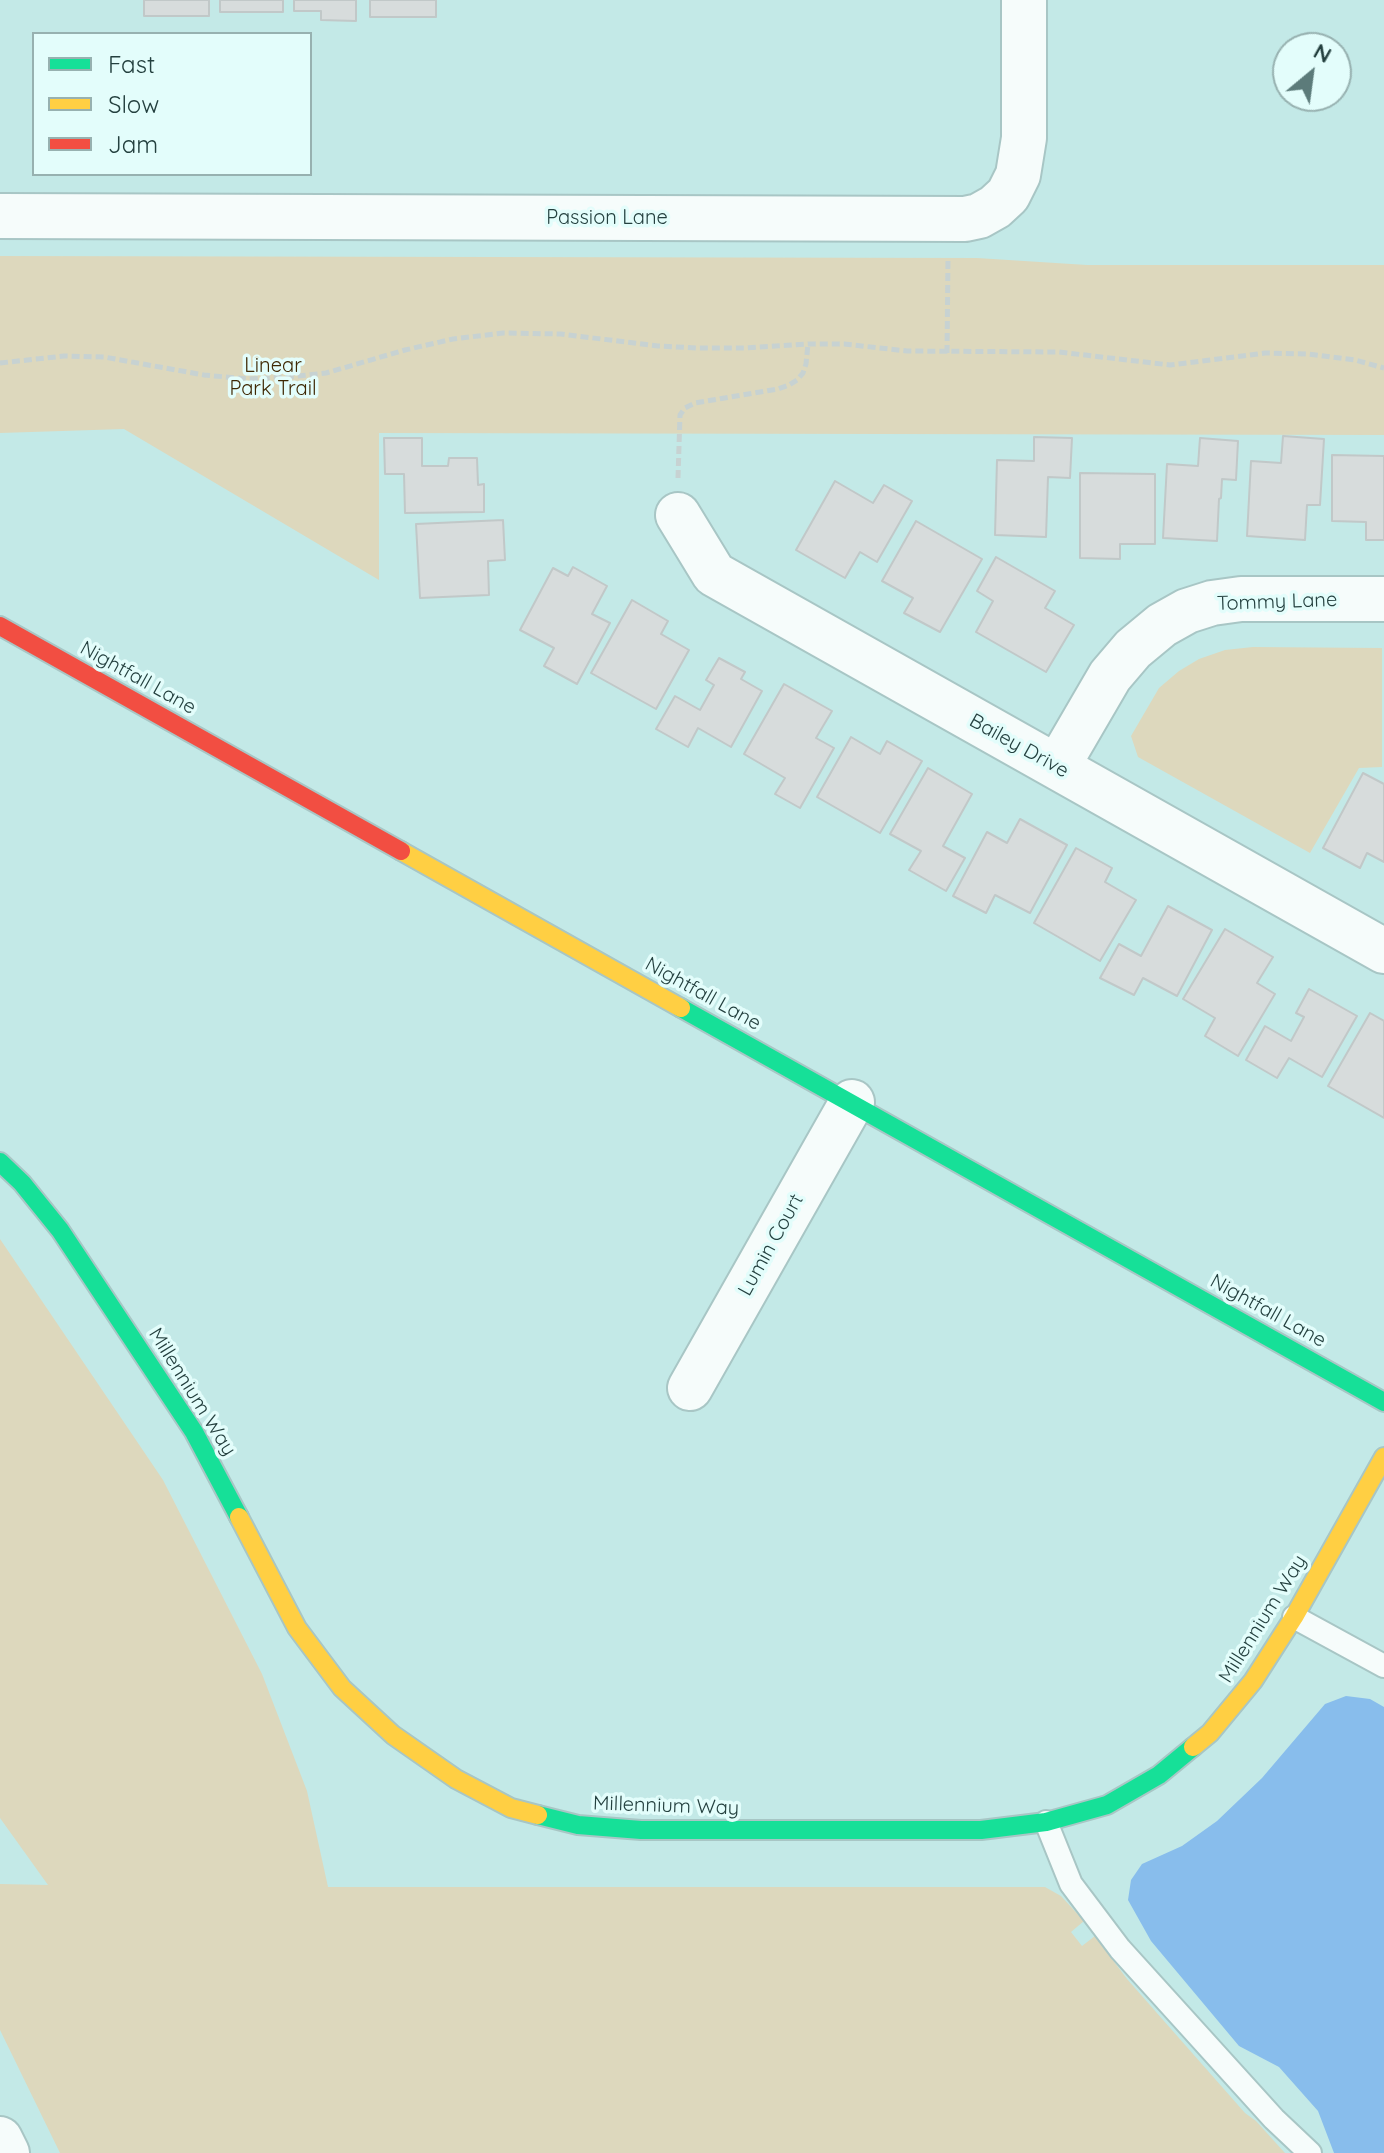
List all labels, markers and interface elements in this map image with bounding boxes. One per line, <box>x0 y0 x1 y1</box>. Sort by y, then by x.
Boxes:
legend <box>32 32 312 176</box>
north arrow <box>1272 32 1352 112</box>
text: N <box>1309 37 1337 69</box>
text: Fast <box>108 49 155 79</box>
text: Slow <box>108 89 159 119</box>
text: Jam <box>108 129 158 159</box>
street label: Passion Lane <box>546 206 668 230</box>
park label: Linear Park Trail <box>229 354 317 401</box>
street label: Tommy Lane <box>1216 588 1338 616</box>
street label: Nightfall Lane <box>76 636 200 720</box>
street label: Bailey Drive <box>965 709 1073 783</box>
street label: Nightfall Lane <box>641 952 765 1036</box>
street label: Lumin Court <box>733 1190 809 1300</box>
street label: Nightfall Lane <box>1206 1269 1330 1353</box>
street label: Millennium Way <box>143 1324 241 1460</box>
street label: Millennium Way <box>1214 1551 1312 1687</box>
street label: Millennium Way <box>593 1791 739 1821</box>

